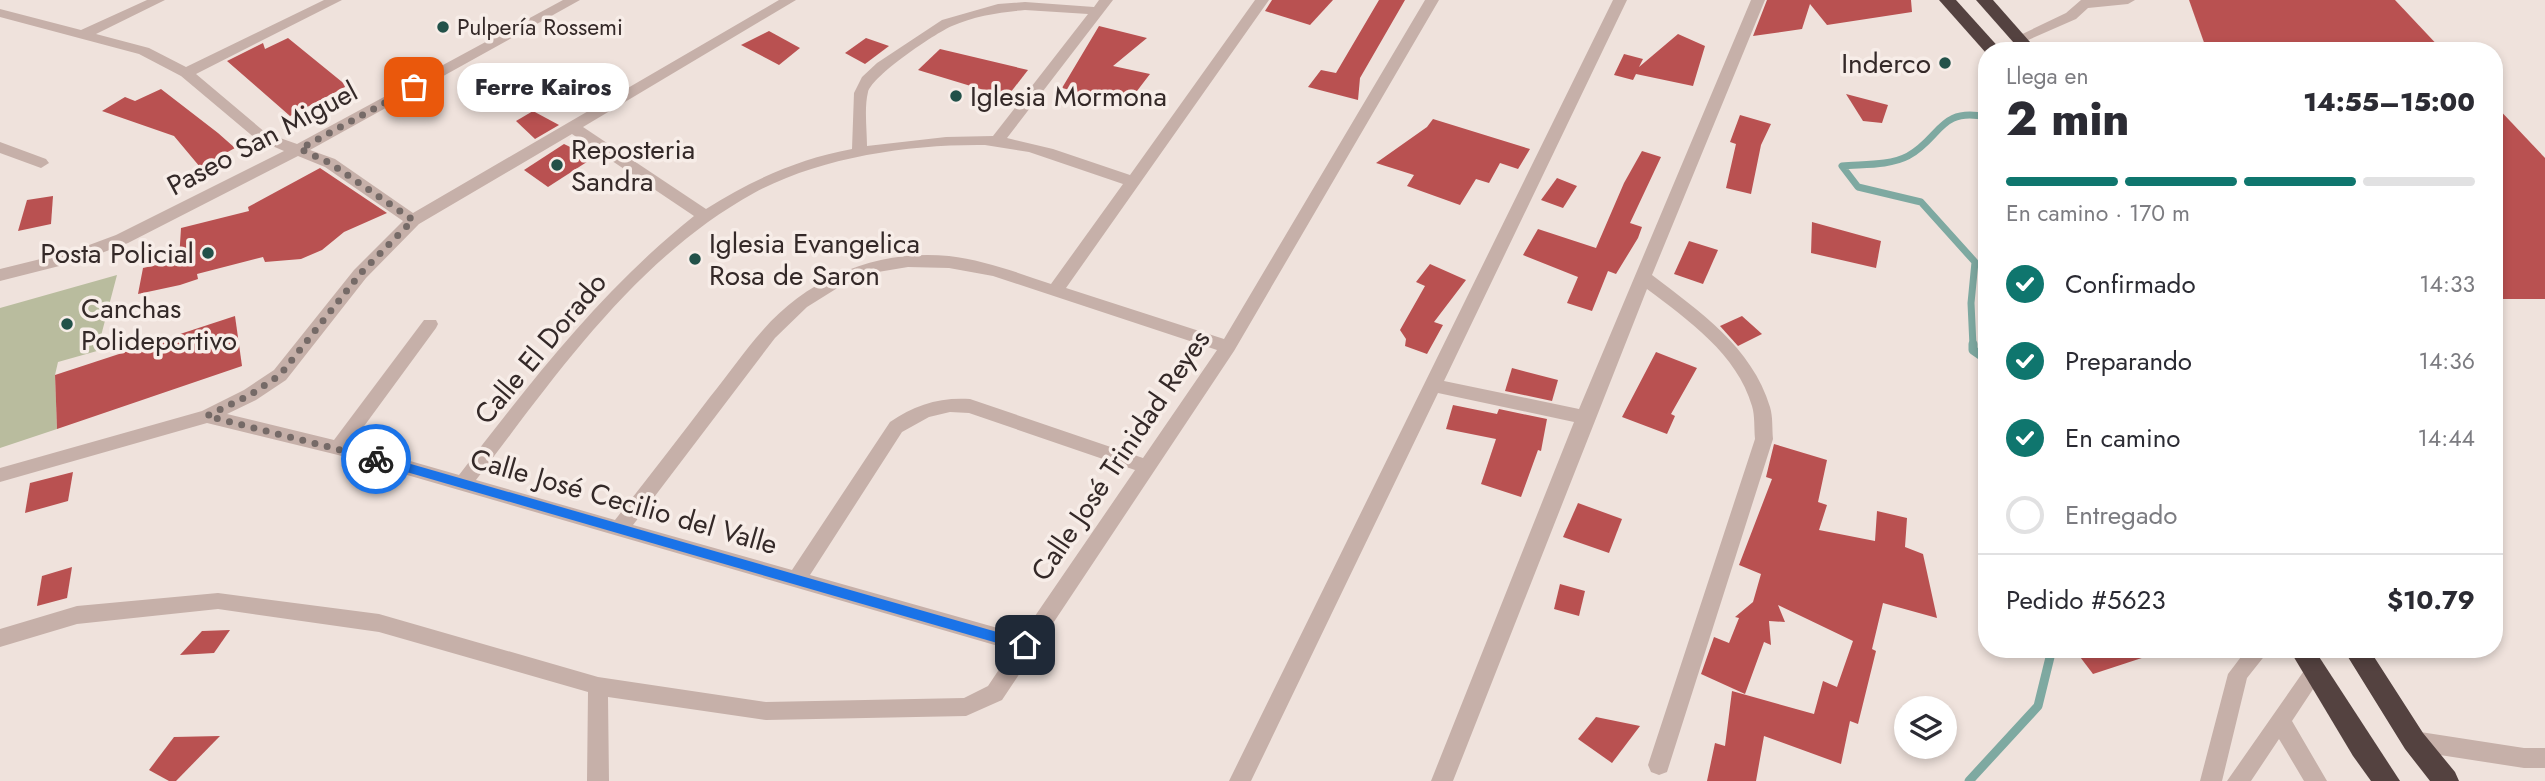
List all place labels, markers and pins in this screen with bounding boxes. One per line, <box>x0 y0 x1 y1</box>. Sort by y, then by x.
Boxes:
place label: Pulpería Rossemi <box>457 10 623 44</box>
marker: Pulpería Rossemi <box>435 19 451 35</box>
place label: Inderco <box>1841 43 1931 84</box>
marker: Inderco <box>1937 55 1953 71</box>
pin <box>384 57 444 117</box>
callout: Ferre Kairos <box>456 62 628 112</box>
place label: Iglesia Mormona <box>970 76 1167 117</box>
marker: Iglesia Mormona <box>948 88 964 104</box>
place label: Reposteria Sandra <box>571 129 695 202</box>
marker: Reposteria Sandra <box>549 157 565 173</box>
place label: Iglesia Evangelica Rosa de Saron <box>709 223 920 296</box>
place label: Posta Policial <box>40 233 194 274</box>
marker: Posta Policial <box>200 245 216 261</box>
marker: Iglesia Evangelica Rosa de Saron <box>687 251 703 267</box>
place label: Canchas Polideportivo <box>81 288 237 361</box>
marker: Canchas Polideportivo <box>59 316 75 332</box>
pin <box>995 615 1055 675</box>

